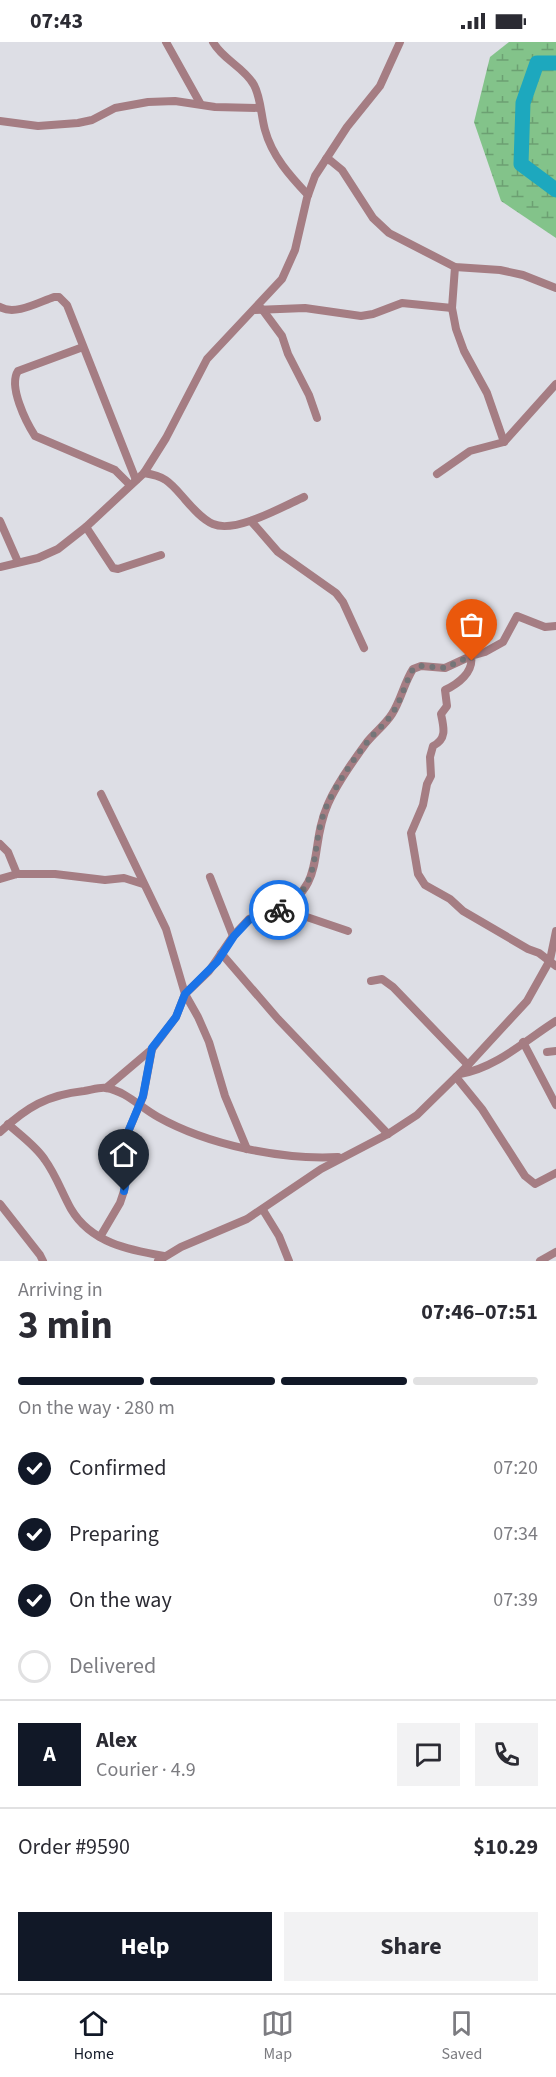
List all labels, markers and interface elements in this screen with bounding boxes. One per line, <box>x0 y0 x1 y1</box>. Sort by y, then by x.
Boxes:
text: 07:43 <box>30 5 83 37</box>
pin <box>446 599 497 661</box>
icon: bag <box>455 608 488 641</box>
courier <box>249 880 309 940</box>
icon: bike <box>263 894 296 927</box>
pin <box>98 1129 149 1191</box>
icon: home <box>107 1138 140 1171</box>
text: Arriving in <box>18 1276 103 1304</box>
text: 07:46–07:51 <box>421 1296 538 1328</box>
text: 3 min <box>18 1298 113 1354</box>
text: On the way · 280 m <box>18 1394 175 1422</box>
icon: check <box>18 1452 51 1485</box>
text: Confirmed <box>69 1452 166 1484</box>
text: 07:20 <box>493 1454 538 1482</box>
icon: check <box>18 1518 51 1551</box>
text: Preparing <box>69 1518 159 1550</box>
text: 07:34 <box>493 1520 538 1548</box>
icon: check <box>18 1584 51 1617</box>
text: On the way <box>69 1584 172 1616</box>
text: 07:39 <box>493 1586 538 1614</box>
text: Delivered <box>69 1650 156 1682</box>
button: chat <box>397 1723 460 1786</box>
button: phone <box>475 1723 538 1786</box>
text: Alex <box>96 1724 137 1756</box>
text: A <box>43 1738 56 1770</box>
text: Courier · 4.9 <box>96 1756 196 1784</box>
text: Order #9590 <box>18 1831 130 1863</box>
text: $10.29 <box>473 1831 538 1863</box>
button: Help <box>18 1912 272 1981</box>
button: Share <box>284 1912 538 1981</box>
tab: Home <box>74 2007 114 2065</box>
tab: Map <box>261 2007 294 2065</box>
tab: Saved <box>442 2007 482 2065</box>

